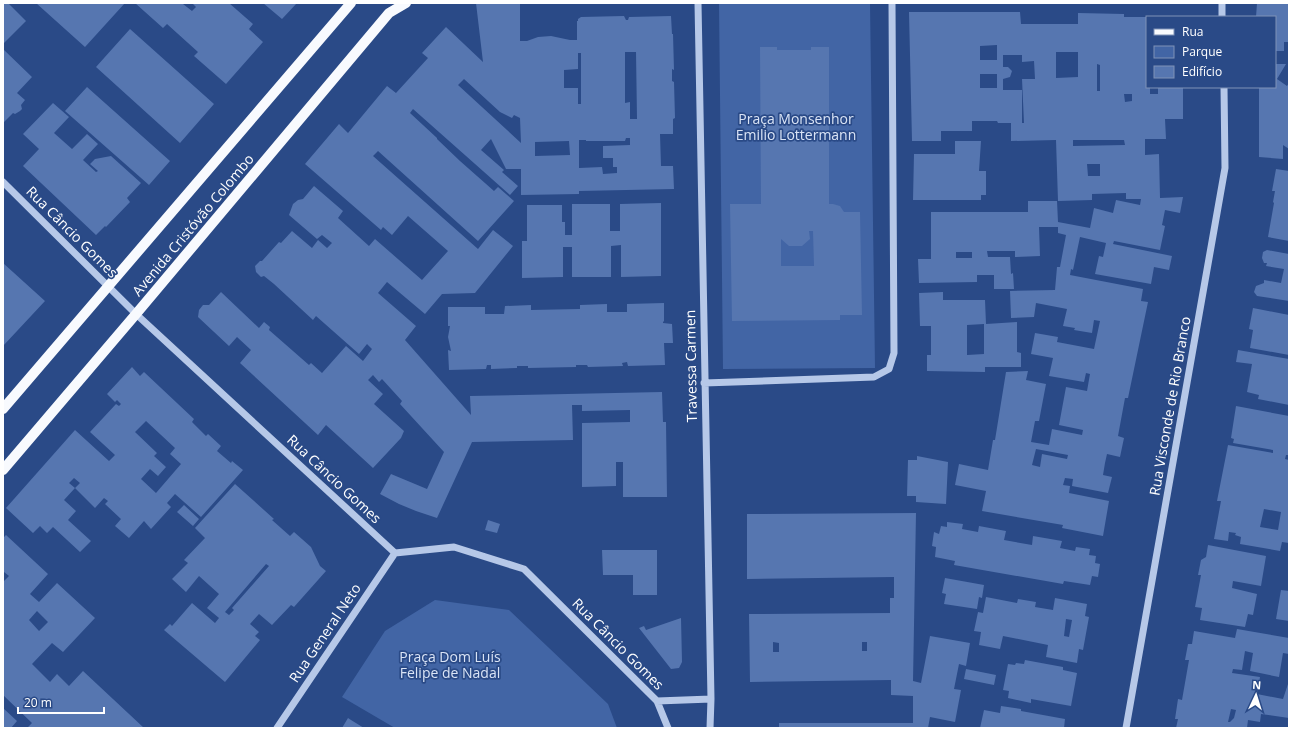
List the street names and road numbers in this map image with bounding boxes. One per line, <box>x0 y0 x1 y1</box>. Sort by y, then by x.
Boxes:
street label: Avenida Cristóvão Colombo <box>128 150 258 300</box>
street label: Rua Câncio Gomes <box>22 182 123 282</box>
street label: Travessa Carmen <box>680 310 701 422</box>
street label: Rua Visconde de Rio Branco <box>1144 315 1195 497</box>
street label: Rua Câncio Gomes <box>283 430 386 527</box>
street label: Rua General Neto <box>284 579 365 686</box>
street label: Rua Câncio Gomes <box>568 594 669 694</box>

